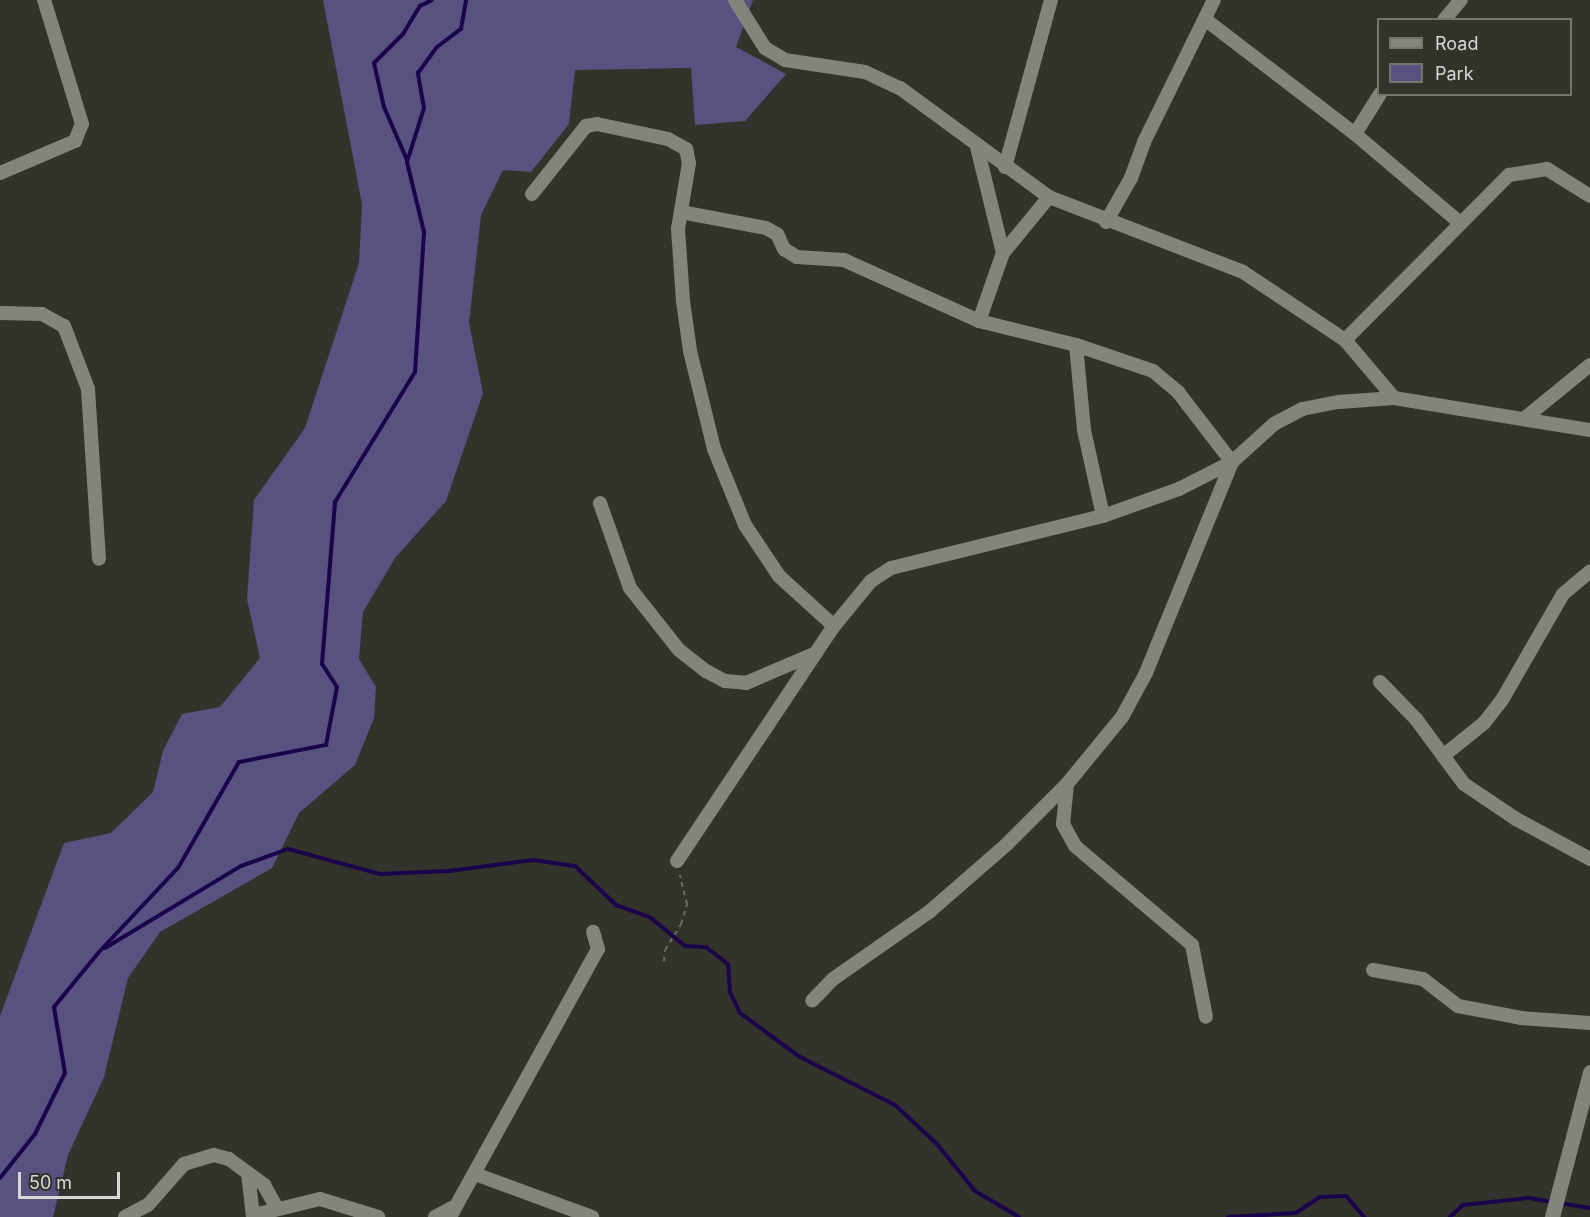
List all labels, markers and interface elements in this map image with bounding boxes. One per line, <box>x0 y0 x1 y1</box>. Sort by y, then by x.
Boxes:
legend <box>1377 18 1572 96</box>
text: Road <box>1435 33 1478 54</box>
text: Park <box>1435 63 1474 84</box>
scale bar <box>21 1160 123 1198</box>
text: 50 m <box>29 1172 72 1193</box>

